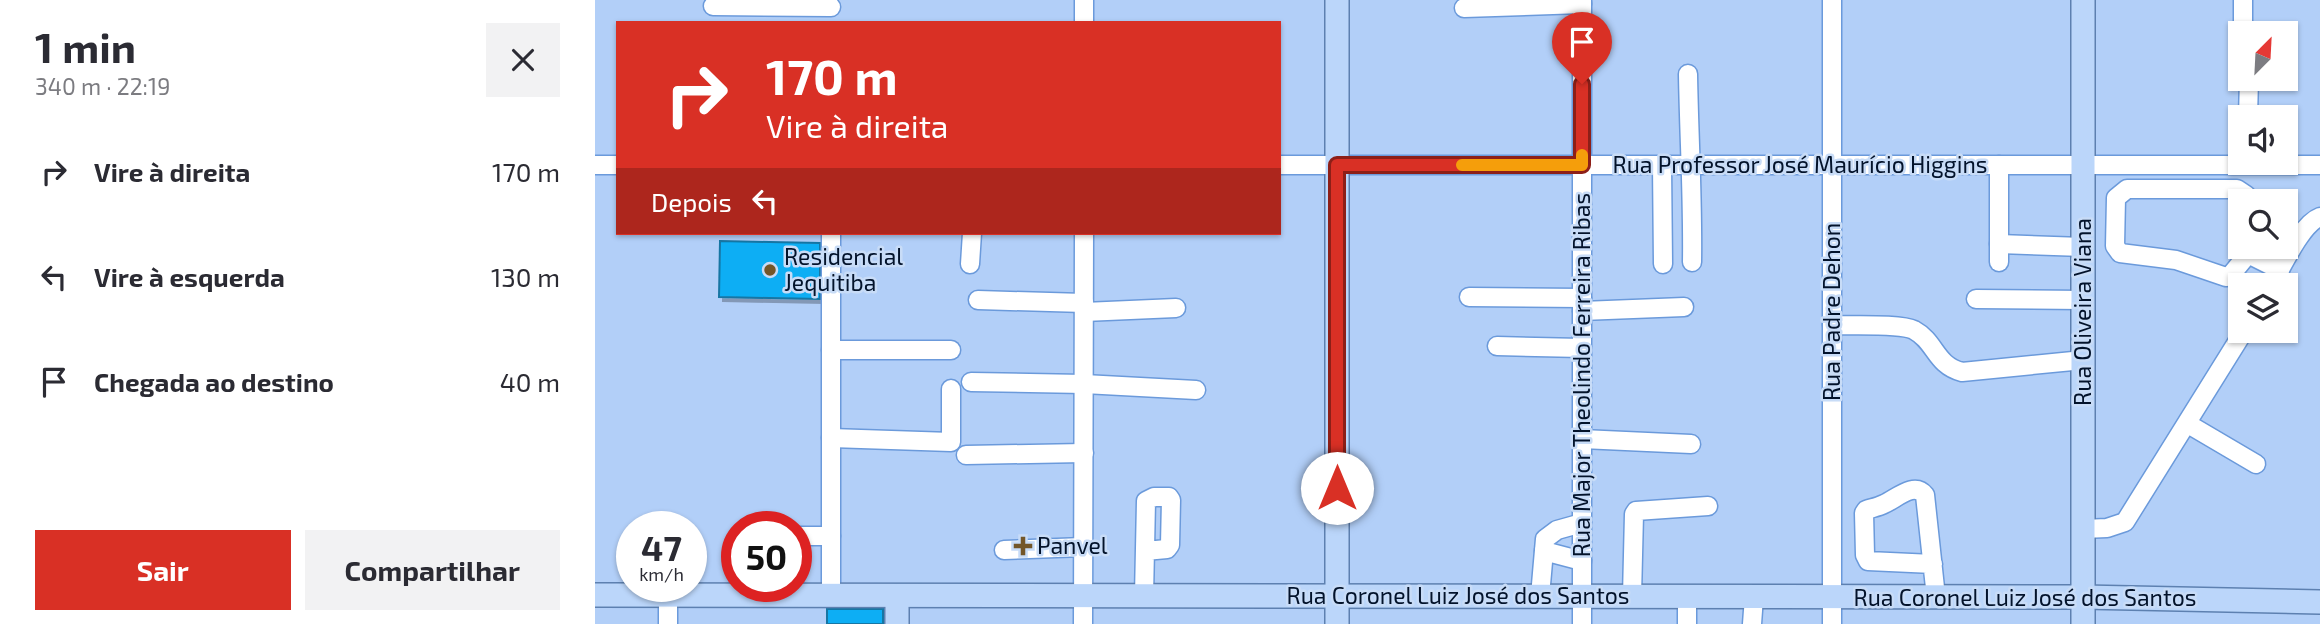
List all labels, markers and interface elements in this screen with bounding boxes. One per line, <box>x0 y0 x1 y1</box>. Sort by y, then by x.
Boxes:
pin <box>1552 12.0 1612 84</box>
text: 1 min <box>35 21 136 71</box>
north arrow <box>2228 21 2298 91</box>
map controls <box>2228 21 2298 343</box>
button: close <box>486 23 560 97</box>
icon: arrive <box>1563 23 1601 61</box>
text: 170 m <box>766 46 898 105</box>
icon: right <box>651 49 742 140</box>
text: 340 m · 22:19 <box>35 72 170 100</box>
button: sound <box>2228 105 2298 175</box>
text: Vire à direita <box>766 106 948 144</box>
street label: Rua Professor José Maurício Higgins <box>1613 150 1987 178</box>
icon: right <box>35 153 73 191</box>
text: Vire à direita <box>94 156 250 187</box>
text: 170 m <box>492 156 560 187</box>
icon: left <box>746 182 784 220</box>
text: Depois <box>651 186 732 217</box>
button: search <box>2228 189 2298 259</box>
street label: Rua Major Theolindo Ferreira Ribas <box>1567 193 1595 557</box>
street label: Rua Oliveira Viana <box>2068 218 2096 406</box>
street label: Rua Padre Dehon <box>1817 223 1845 401</box>
place label: Residencial Jequitiba <box>784 242 903 296</box>
icon: left <box>35 258 73 296</box>
text: Vire à esquerda <box>94 261 285 292</box>
text: 130 m <box>491 261 560 292</box>
marker: Residencial Jequitiba <box>762 262 778 278</box>
button: layers <box>2228 273 2298 343</box>
icon: arrive <box>35 363 73 401</box>
text: Chegada ao destino <box>94 366 334 397</box>
text: 40 m <box>500 366 560 397</box>
position arrow <box>1300 451 1374 525</box>
speed limit sign: 50 <box>721 511 812 602</box>
text: 47 <box>641 526 682 568</box>
button: Sair <box>35 530 291 610</box>
button: Compartilhar <box>305 530 560 610</box>
place label: Panvel <box>1037 531 1108 559</box>
marker: Panvel <box>1015 538 1031 554</box>
text: km/h <box>639 563 684 585</box>
street label: Rua Coronel Luiz José dos Santos <box>1287 581 1629 609</box>
street label: Rua Coronel Luiz José dos Santos <box>1854 583 2196 611</box>

